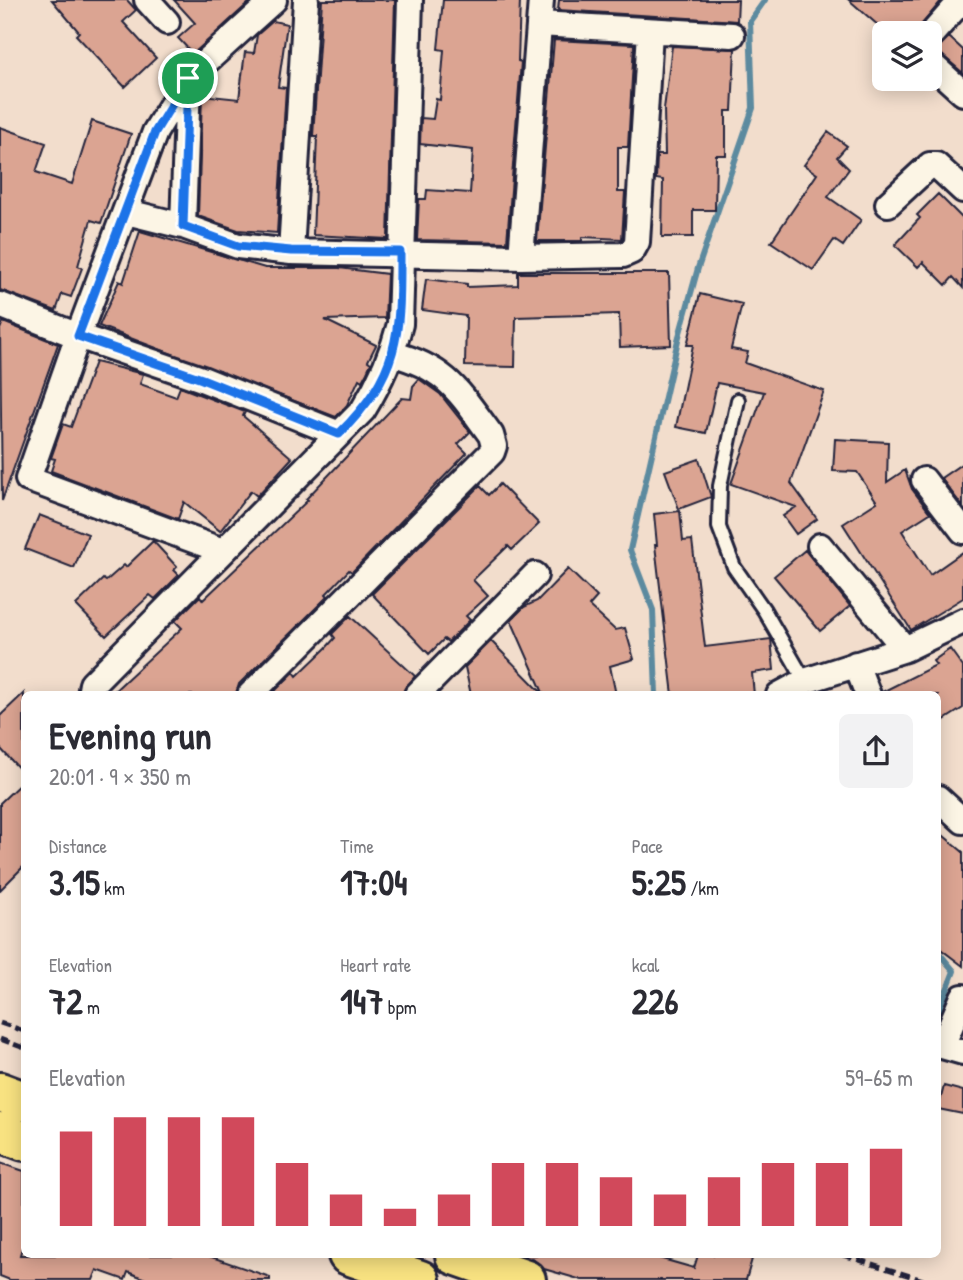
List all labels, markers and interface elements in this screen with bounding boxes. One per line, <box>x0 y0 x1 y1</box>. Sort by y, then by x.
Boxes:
map controls <box>872 21 942 91</box>
button: layers <box>872 21 942 91</box>
pin <box>158 48 218 108</box>
icon: arrive <box>169 59 207 97</box>
text: Evening run <box>49 709 212 761</box>
button: share <box>839 714 913 788</box>
text: 20:01 · 9 × 350 m <box>49 761 191 792</box>
text: Distance <box>49 833 107 859</box>
text: Time <box>340 833 374 859</box>
text: Pace <box>632 833 663 859</box>
text: 3.15 <box>49 859 100 906</box>
text: 17:04 <box>340 859 407 906</box>
text: 5:25 <box>632 859 686 906</box>
text: km <box>100 875 125 901</box>
text: /km <box>686 875 719 901</box>
text: Elevation <box>49 952 112 978</box>
text: Heart rate <box>340 952 411 978</box>
text: kcal <box>632 952 659 978</box>
text: 72 <box>49 978 83 1025</box>
text: 147 <box>340 978 383 1025</box>
text: 226 <box>632 978 678 1025</box>
text: m <box>83 994 100 1020</box>
text: bpm <box>383 994 417 1020</box>
text: Elevation <box>49 1062 125 1093</box>
text: 59–65 m <box>845 1062 913 1093</box>

